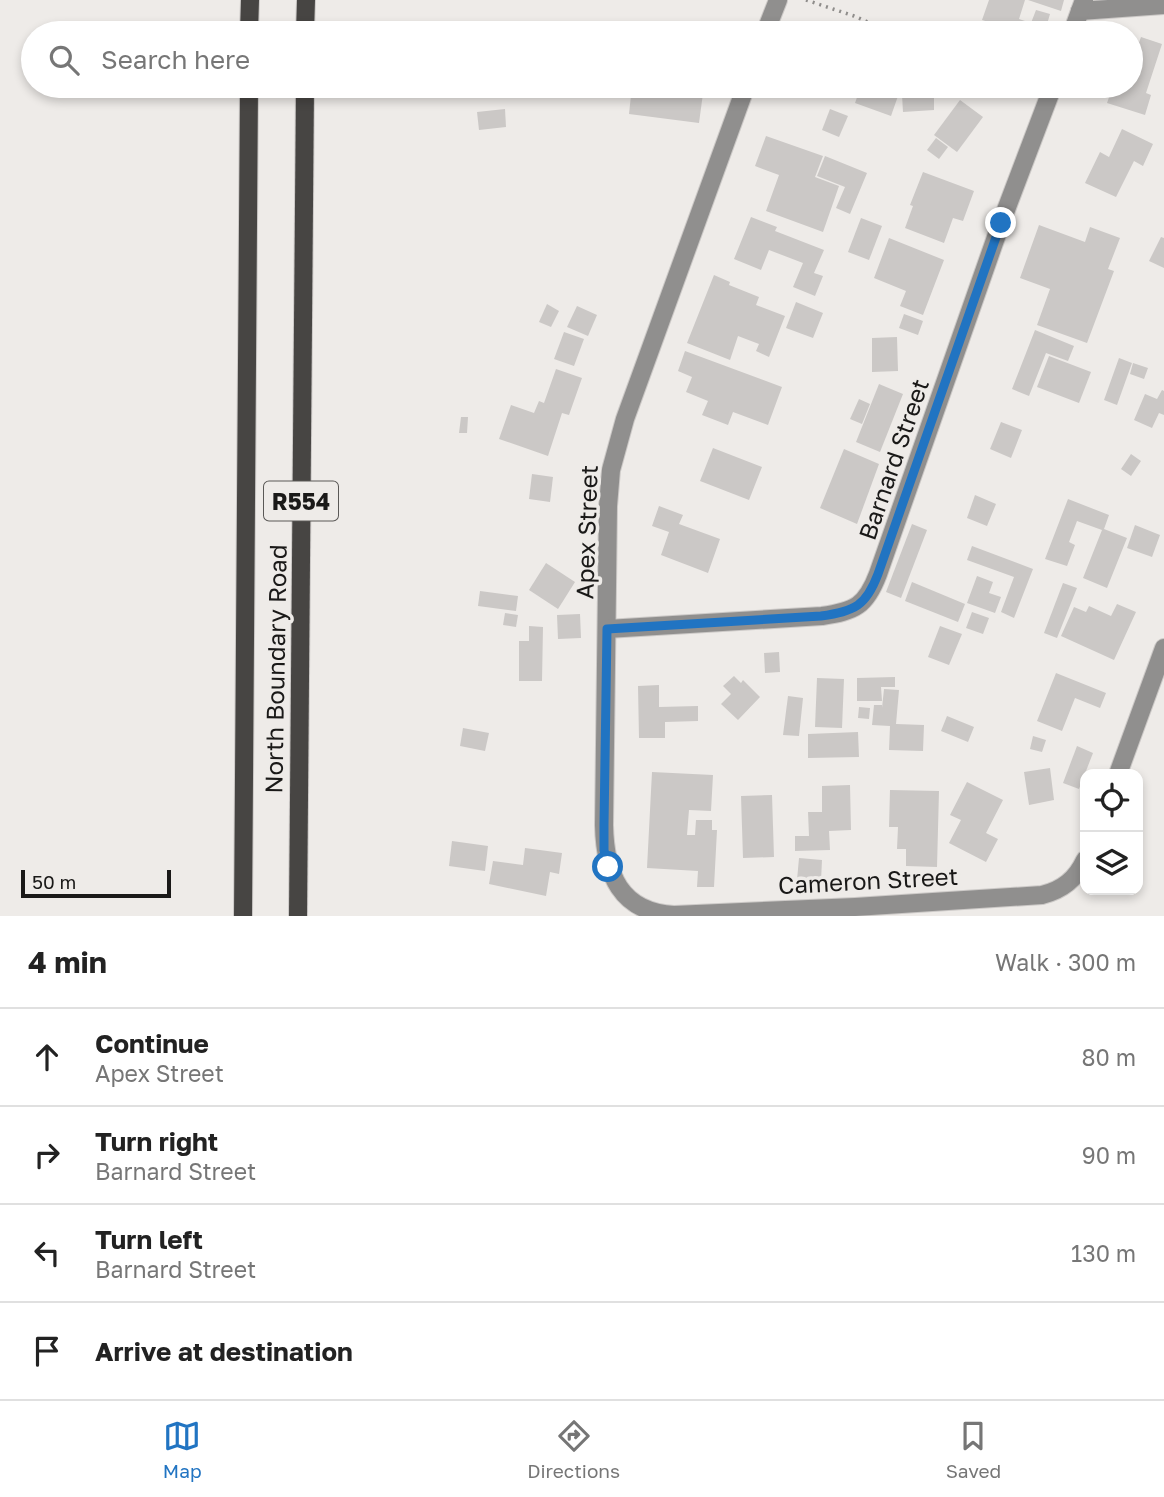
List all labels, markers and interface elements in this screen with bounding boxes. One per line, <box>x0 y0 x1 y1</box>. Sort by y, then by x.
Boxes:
search box <box>21 21 1143 98</box>
icon: search <box>45 41 83 79</box>
text: Search here <box>101 44 250 75</box>
route end <box>985 207 1016 238</box>
street label: Barnard Street <box>852 375 934 543</box>
street label: Apex Street <box>569 464 603 600</box>
road number: R554 <box>264 481 338 520</box>
street label: North Boundary Road <box>258 544 292 794</box>
map controls <box>1080 769 1143 895</box>
button: locate <box>1080 769 1143 832</box>
button: layers <box>1080 832 1143 895</box>
route start <box>592 851 623 882</box>
street label: Cameron Street <box>777 861 959 899</box>
scale bar <box>21 867 172 899</box>
text: 50 m <box>32 870 76 893</box>
text: 4 min <box>28 944 107 980</box>
text: Walk · 300 m <box>995 948 1136 976</box>
text: Continue <box>95 1028 209 1059</box>
icon: ahead <box>28 1038 66 1076</box>
text: 80 m <box>1082 1043 1136 1071</box>
text: Apex Street <box>95 1059 224 1087</box>
text: Turn right <box>95 1126 218 1157</box>
icon: right <box>28 1136 66 1174</box>
text: 90 m <box>1082 1141 1136 1169</box>
text: Barnard Street <box>95 1157 256 1185</box>
text: Turn left <box>95 1224 203 1255</box>
icon: left <box>28 1234 66 1272</box>
text: 130 m <box>1071 1239 1136 1267</box>
text: Barnard Street <box>95 1255 256 1283</box>
icon: arrive <box>28 1332 66 1370</box>
text: Arrive at destination <box>95 1336 353 1367</box>
tab: Map <box>163 1417 202 1482</box>
tab: Directions <box>527 1417 620 1482</box>
tab: Saved <box>946 1417 1001 1482</box>

